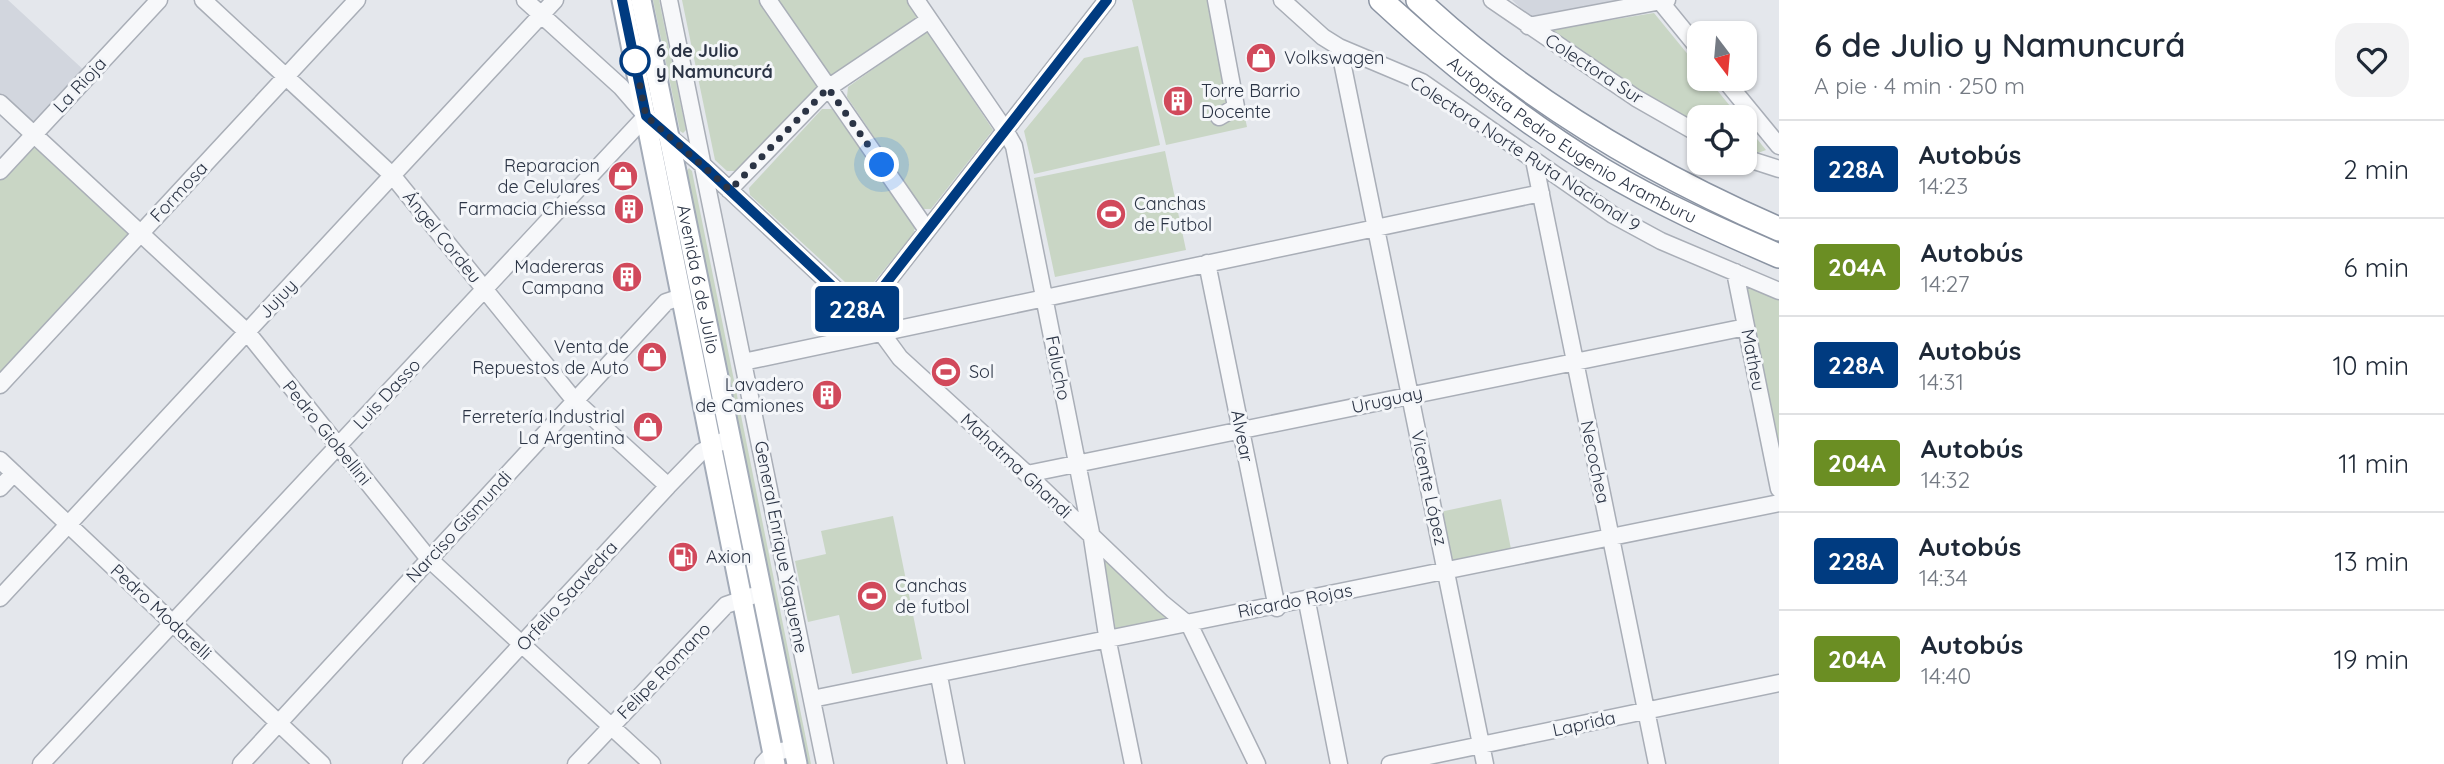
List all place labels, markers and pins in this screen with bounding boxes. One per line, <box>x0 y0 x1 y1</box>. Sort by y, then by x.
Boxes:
place label: 6 de Julio y Namuncurá <box>656 39 773 83</box>
shop icon: Volkswagen <box>1244 41 1278 75</box>
marker: 6 de Julio y Namuncurá <box>620 46 650 76</box>
place label: Volkswagen <box>1284 46 1385 69</box>
place label: Torre Barrio Docente <box>1201 79 1300 123</box>
building icon: Torre Barrio Docente <box>1161 84 1195 118</box>
place label: Reparacion de Celulares <box>498 154 600 198</box>
shop icon: Reparacion de Celulares <box>606 159 640 193</box>
building icon: Farmacia Chiessa <box>612 192 646 226</box>
place label: Canchas de Futbol <box>1134 192 1212 236</box>
place label: Farmacia Chiessa <box>458 197 606 220</box>
sports icon: Canchas de Futbol <box>1094 197 1128 231</box>
place label: Madereras Campana <box>514 255 604 299</box>
building icon: Madereras Campana <box>610 260 644 294</box>
place label: Venta de Repuestos de Auto <box>472 335 629 379</box>
shop icon: Venta de Repuestos de Auto <box>635 340 669 374</box>
sports icon: Sol <box>929 355 963 389</box>
place label: Sol <box>969 360 994 383</box>
place label: Lavadero de Camiones <box>695 373 804 417</box>
building icon: Lavadero de Camiones <box>810 378 844 412</box>
place label: Ferretería Industrial La Argentina <box>462 405 625 449</box>
shop icon: Ferretería Industrial La Argentina <box>631 410 665 444</box>
fuel station icon: Axion <box>666 540 700 574</box>
place label: Axion <box>706 545 752 568</box>
place label: Canchas de futbol <box>895 574 970 618</box>
sports icon: Canchas de futbol <box>855 579 889 613</box>

